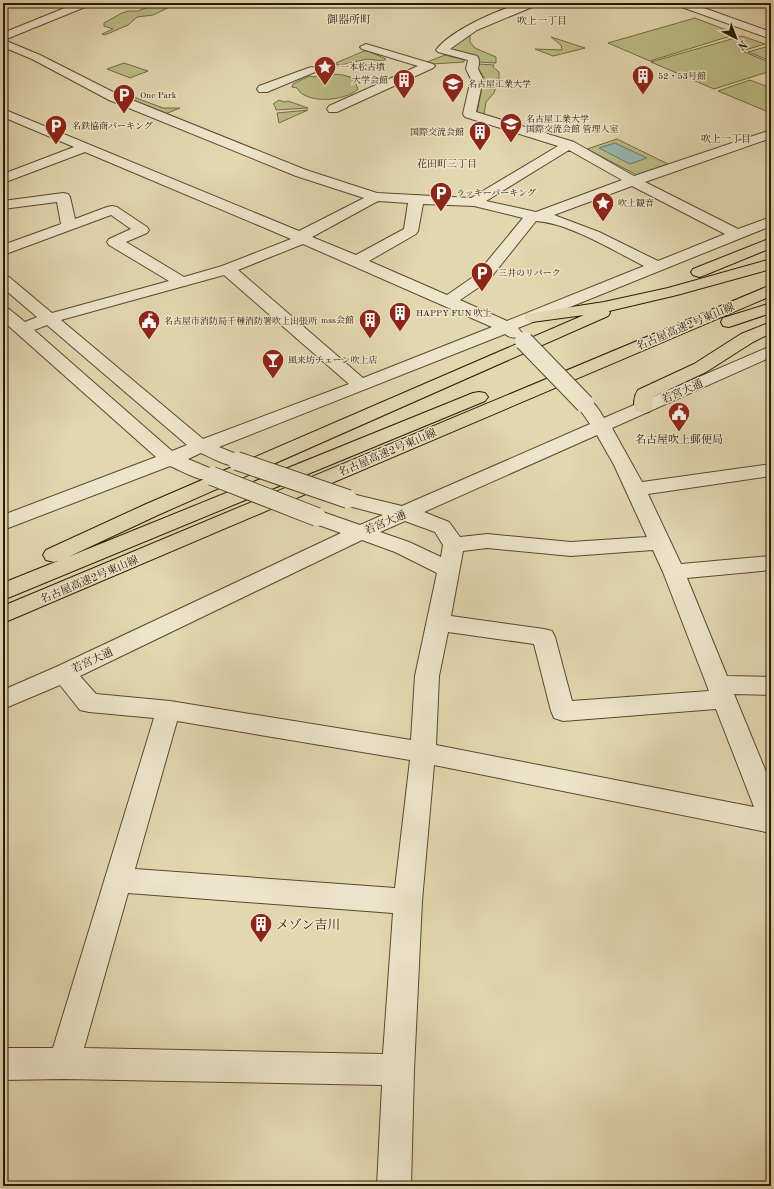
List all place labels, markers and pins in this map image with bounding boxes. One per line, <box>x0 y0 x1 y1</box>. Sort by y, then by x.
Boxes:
place icon: 一本松古墳 <box>312 54 338 87</box>
place label: 一本松古墳 <box>340 62 385 72</box>
building icon: 52・53号館 <box>630 63 656 96</box>
building icon: 大学会館 <box>391 67 417 100</box>
school or university icon: 名古屋工業大学 <box>440 71 466 104</box>
place label: 52・53号館 <box>658 71 706 81</box>
place label: 大学会館 <box>352 75 388 85</box>
place label: 名古屋工業大学 <box>468 79 531 89</box>
parking icon: One Park <box>111 82 137 115</box>
place label: One Park <box>140 91 177 100</box>
school or university icon: 名古屋工業大学 国際交流会館 管理人室 <box>498 111 524 144</box>
parking icon: 名鉄協商パーキング <box>43 113 69 146</box>
place label: 名古屋工業大学 国際交流会館 管理人室 <box>526 114 619 134</box>
building icon: 国際交流会館 <box>467 119 493 152</box>
place label: 名鉄協商パーキング <box>72 121 153 131</box>
place label: 国際交流会館 <box>410 127 464 137</box>
parking icon: ラッキーパーキング <box>428 180 454 213</box>
place label: ラッキーパーキング <box>456 188 536 198</box>
place icon: 吹上観音 <box>590 190 616 223</box>
place label: 吹上観音 <box>618 198 654 208</box>
parking icon: 三井のリパーク <box>469 260 495 293</box>
place label: 三井のリパーク <box>498 268 561 278</box>
building icon: HAPPY FUN 吹上 <box>387 300 413 333</box>
building icon: mss会館 <box>357 307 383 340</box>
public building icon: 名古屋市消防局千種消防署吹上出張所 <box>136 308 162 341</box>
place label: HAPPY FUN 吹上 <box>416 308 492 318</box>
place label: mss会館 <box>321 315 354 325</box>
place label: 名古屋市消防局千種消防署吹上出張所 <box>164 316 317 326</box>
bar icon: 風来坊チェーン吹上店 <box>260 347 286 380</box>
place label: 風来坊チェーン吹上店 <box>288 355 378 365</box>
public building icon: 名古屋吹上郵便局 <box>666 400 692 433</box>
place label: 名古屋吹上郵便局 <box>635 433 723 446</box>
building icon: メゾン吉川 <box>248 911 274 944</box>
place label: メゾン吉川 <box>276 918 341 932</box>

